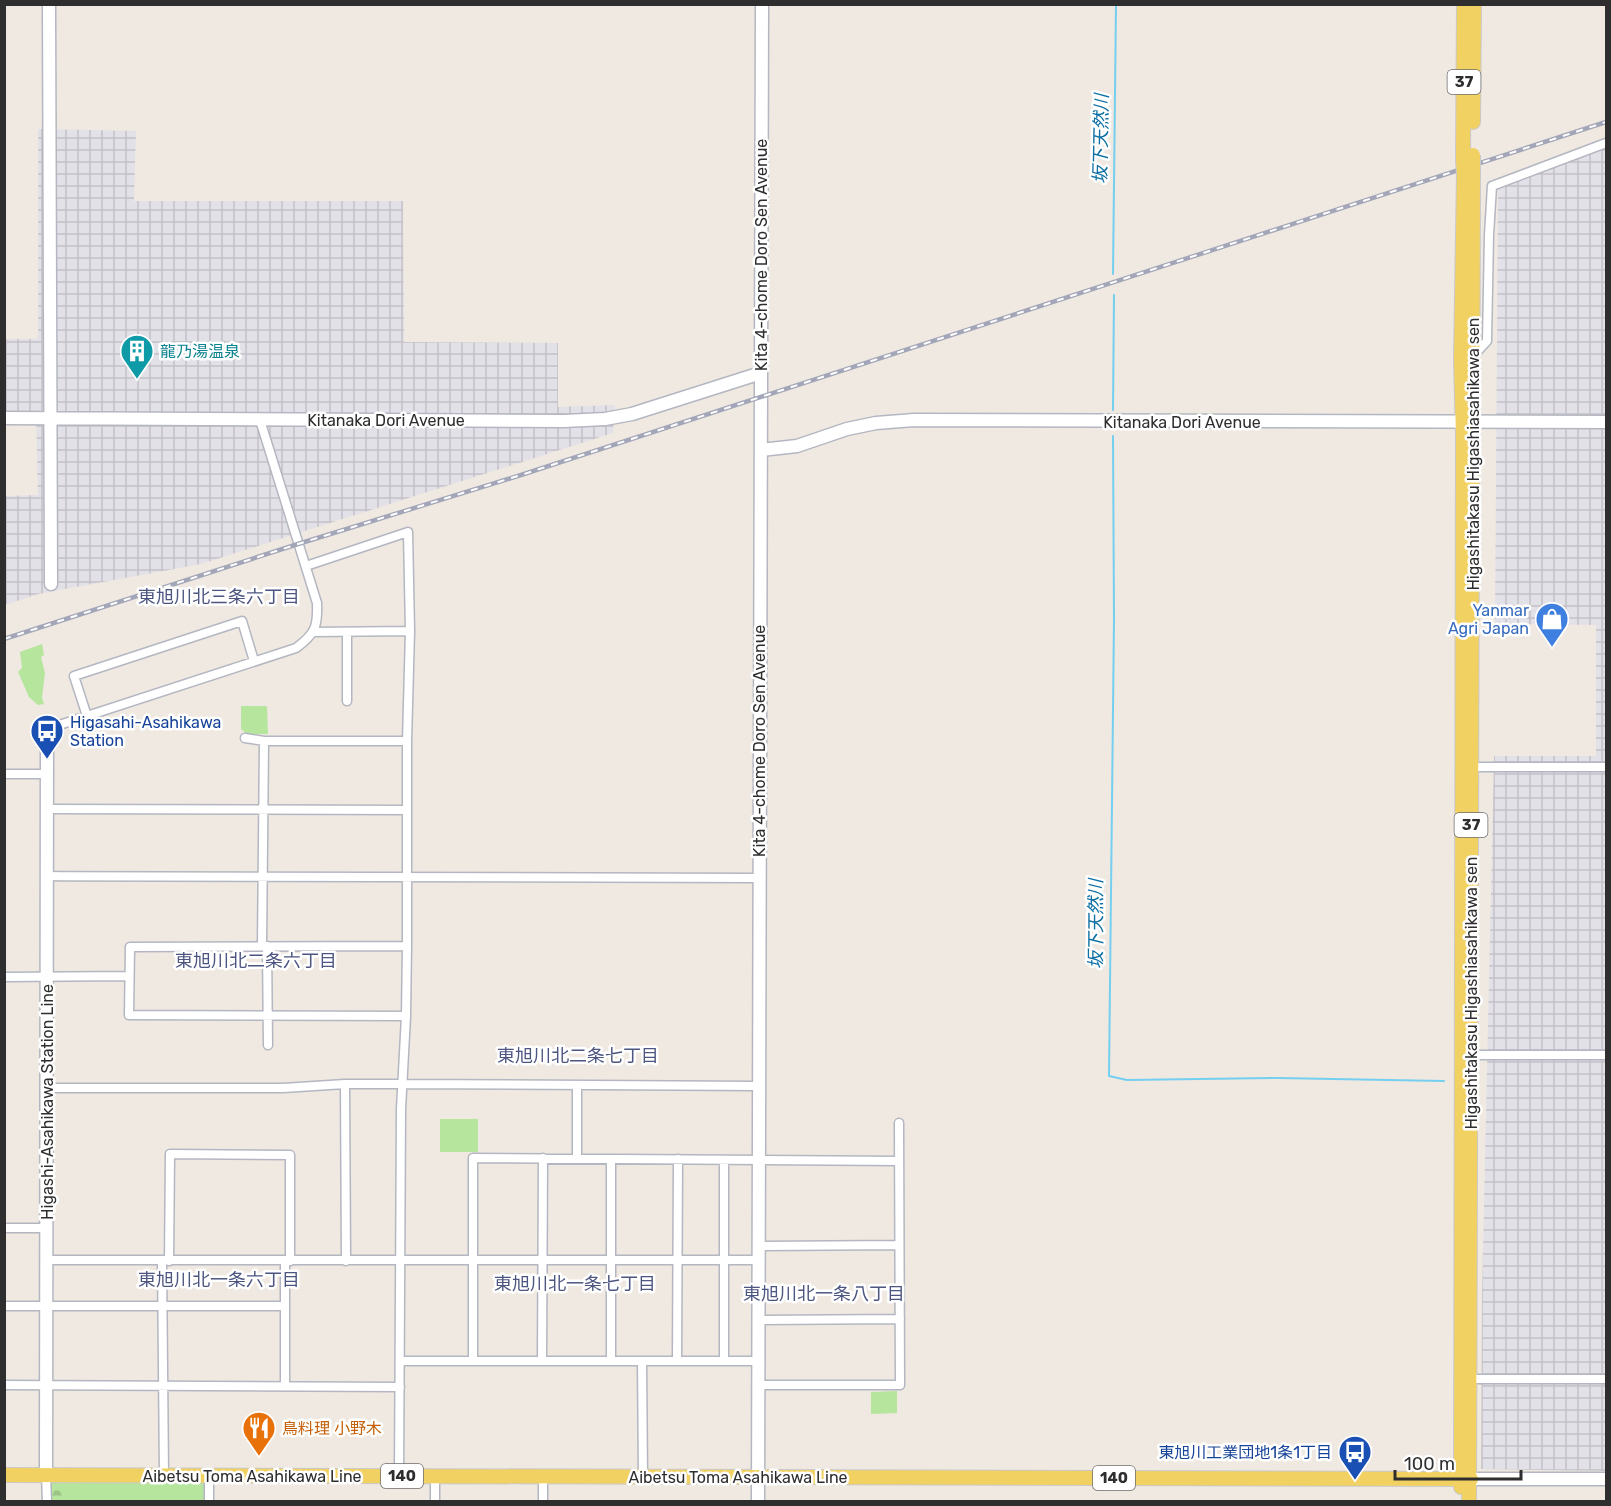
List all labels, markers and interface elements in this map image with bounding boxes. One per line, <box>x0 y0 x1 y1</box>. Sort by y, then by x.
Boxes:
road number: 37 <box>1448 70 1480 94</box>
water label: 坂下天然川 <box>1089 92 1113 184</box>
street label: Kita 4-chome Doro Sen Avenue <box>752 139 771 371</box>
street label: Higashitakasu Higashiasahikawa sen <box>1464 317 1483 591</box>
building icon: 龍乃湯温泉 <box>119 333 155 380</box>
place label: 龍乃湯温泉 <box>160 342 240 361</box>
street label: Kitanaka Dori Avenue <box>307 411 465 430</box>
street label: Kitanaka Dori Avenue <box>1103 413 1261 432</box>
district label: 東旭川北三条六丁目 <box>138 586 300 608</box>
place label: Yanmar Agri Japan <box>1448 601 1529 638</box>
shop icon: Yanmar Agri Japan <box>1534 601 1570 648</box>
street label: Kita 4-chome Doro Sen Avenue <box>750 625 769 857</box>
bus stop icon: Higasahi-Asahikawa Station <box>29 713 65 760</box>
place label: Higasahi-Asahikawa Station <box>70 713 221 750</box>
road number: 37 <box>1454 813 1488 837</box>
street label: Higashitakasu Higashiasahikawa sen <box>1462 856 1481 1130</box>
water label: 坂下天然川 <box>1085 877 1107 969</box>
district label: 東旭川北二条六丁目 <box>175 950 337 972</box>
street label: Higashi-Asahikawa Station Line <box>38 984 57 1220</box>
district label: 東旭川北二条七丁目 <box>497 1045 659 1067</box>
district label: 東旭川北一条六丁目 <box>138 1269 300 1291</box>
district label: 東旭川北一条七丁目 <box>494 1273 656 1295</box>
district label: 東旭川北一条八丁目 <box>743 1283 905 1305</box>
restaurant icon: 鳥料理 小野木 <box>241 1410 277 1457</box>
place label: 鳥料理 小野木 <box>282 1419 382 1438</box>
bus stop icon: 東旭川工業団地1条1丁目 <box>1337 1434 1373 1481</box>
place label: 東旭川工業団地1条1丁目 <box>1158 1443 1332 1462</box>
scale bar <box>1395 1443 1521 1481</box>
text: 100 m <box>1404 1453 1455 1475</box>
road number: 140 <box>381 1464 423 1488</box>
road number: 140 <box>1093 1466 1135 1490</box>
street label: Aibetsu Toma Asahikawa Line <box>142 1467 362 1486</box>
street label: Aibetsu Toma Asahikawa Line <box>628 1468 848 1487</box>

